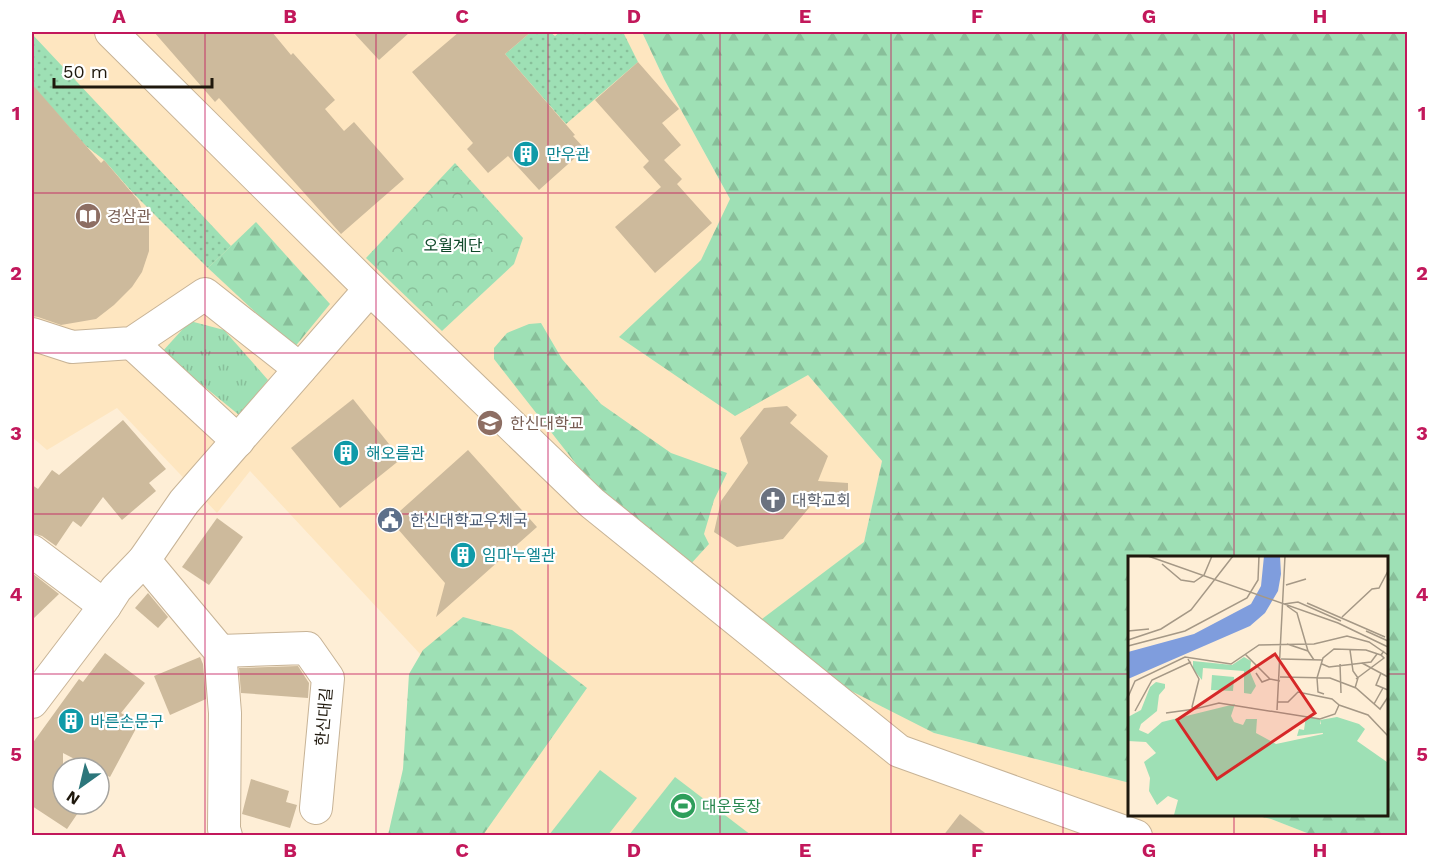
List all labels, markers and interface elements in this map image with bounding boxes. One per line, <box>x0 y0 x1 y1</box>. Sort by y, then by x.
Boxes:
text: A <box>112 4 126 28</box>
text: B <box>283 4 297 28</box>
text: C <box>455 4 469 28</box>
text: D <box>627 4 641 28</box>
text: E <box>799 4 811 28</box>
text: F <box>971 4 983 28</box>
text: G <box>1142 4 1156 28</box>
text: H <box>1313 4 1327 28</box>
scale bar <box>54 51 212 89</box>
text: 50 m <box>63 61 108 82</box>
text: 1 <box>12 101 20 125</box>
text: 1 <box>1418 101 1426 125</box>
building icon: 만우관 <box>511 139 541 169</box>
place label: 만우관 <box>546 145 590 164</box>
library icon: 경삼관 <box>73 201 103 231</box>
place label: 경삼관 <box>107 207 151 226</box>
park label: 오월계단 <box>424 236 483 255</box>
text: 2 <box>10 261 22 285</box>
text: 2 <box>1416 261 1428 285</box>
school or university icon: 한신대학교 <box>475 408 505 438</box>
place label: 한신대학교 <box>510 414 584 433</box>
text: 3 <box>10 421 22 445</box>
text: 3 <box>1416 421 1428 445</box>
building icon: 해오름관 <box>331 438 361 468</box>
place label: 해오름관 <box>366 444 425 463</box>
church icon: 대학교회 <box>758 485 788 515</box>
place label: 대학교회 <box>792 491 851 510</box>
public building icon: 한신대학교우체국 <box>375 505 405 535</box>
place label: 한신대학교우체국 <box>410 511 528 530</box>
building icon: 임마누엘관 <box>448 540 478 570</box>
place label: 임마누엘관 <box>482 546 556 565</box>
inset map <box>1128 556 1388 816</box>
text: 4 <box>10 582 23 606</box>
text: 4 <box>1416 582 1429 606</box>
street label: 한신대길 <box>312 687 336 747</box>
building icon: 바른손문구 <box>56 706 86 736</box>
place label: 바른손문구 <box>90 712 164 731</box>
text: 5 <box>10 742 22 766</box>
text: 5 <box>1416 742 1428 766</box>
north arrow <box>51 756 111 816</box>
text: N <box>63 787 83 809</box>
sports icon: 대운동장 <box>668 791 698 821</box>
place label: 대운동장 <box>702 797 761 816</box>
text: A <box>112 838 126 862</box>
text: B <box>283 838 297 862</box>
text: C <box>455 838 469 862</box>
text: D <box>627 838 641 862</box>
text: E <box>799 838 811 862</box>
text: F <box>971 838 983 862</box>
text: G <box>1142 838 1156 862</box>
text: H <box>1313 838 1327 862</box>

